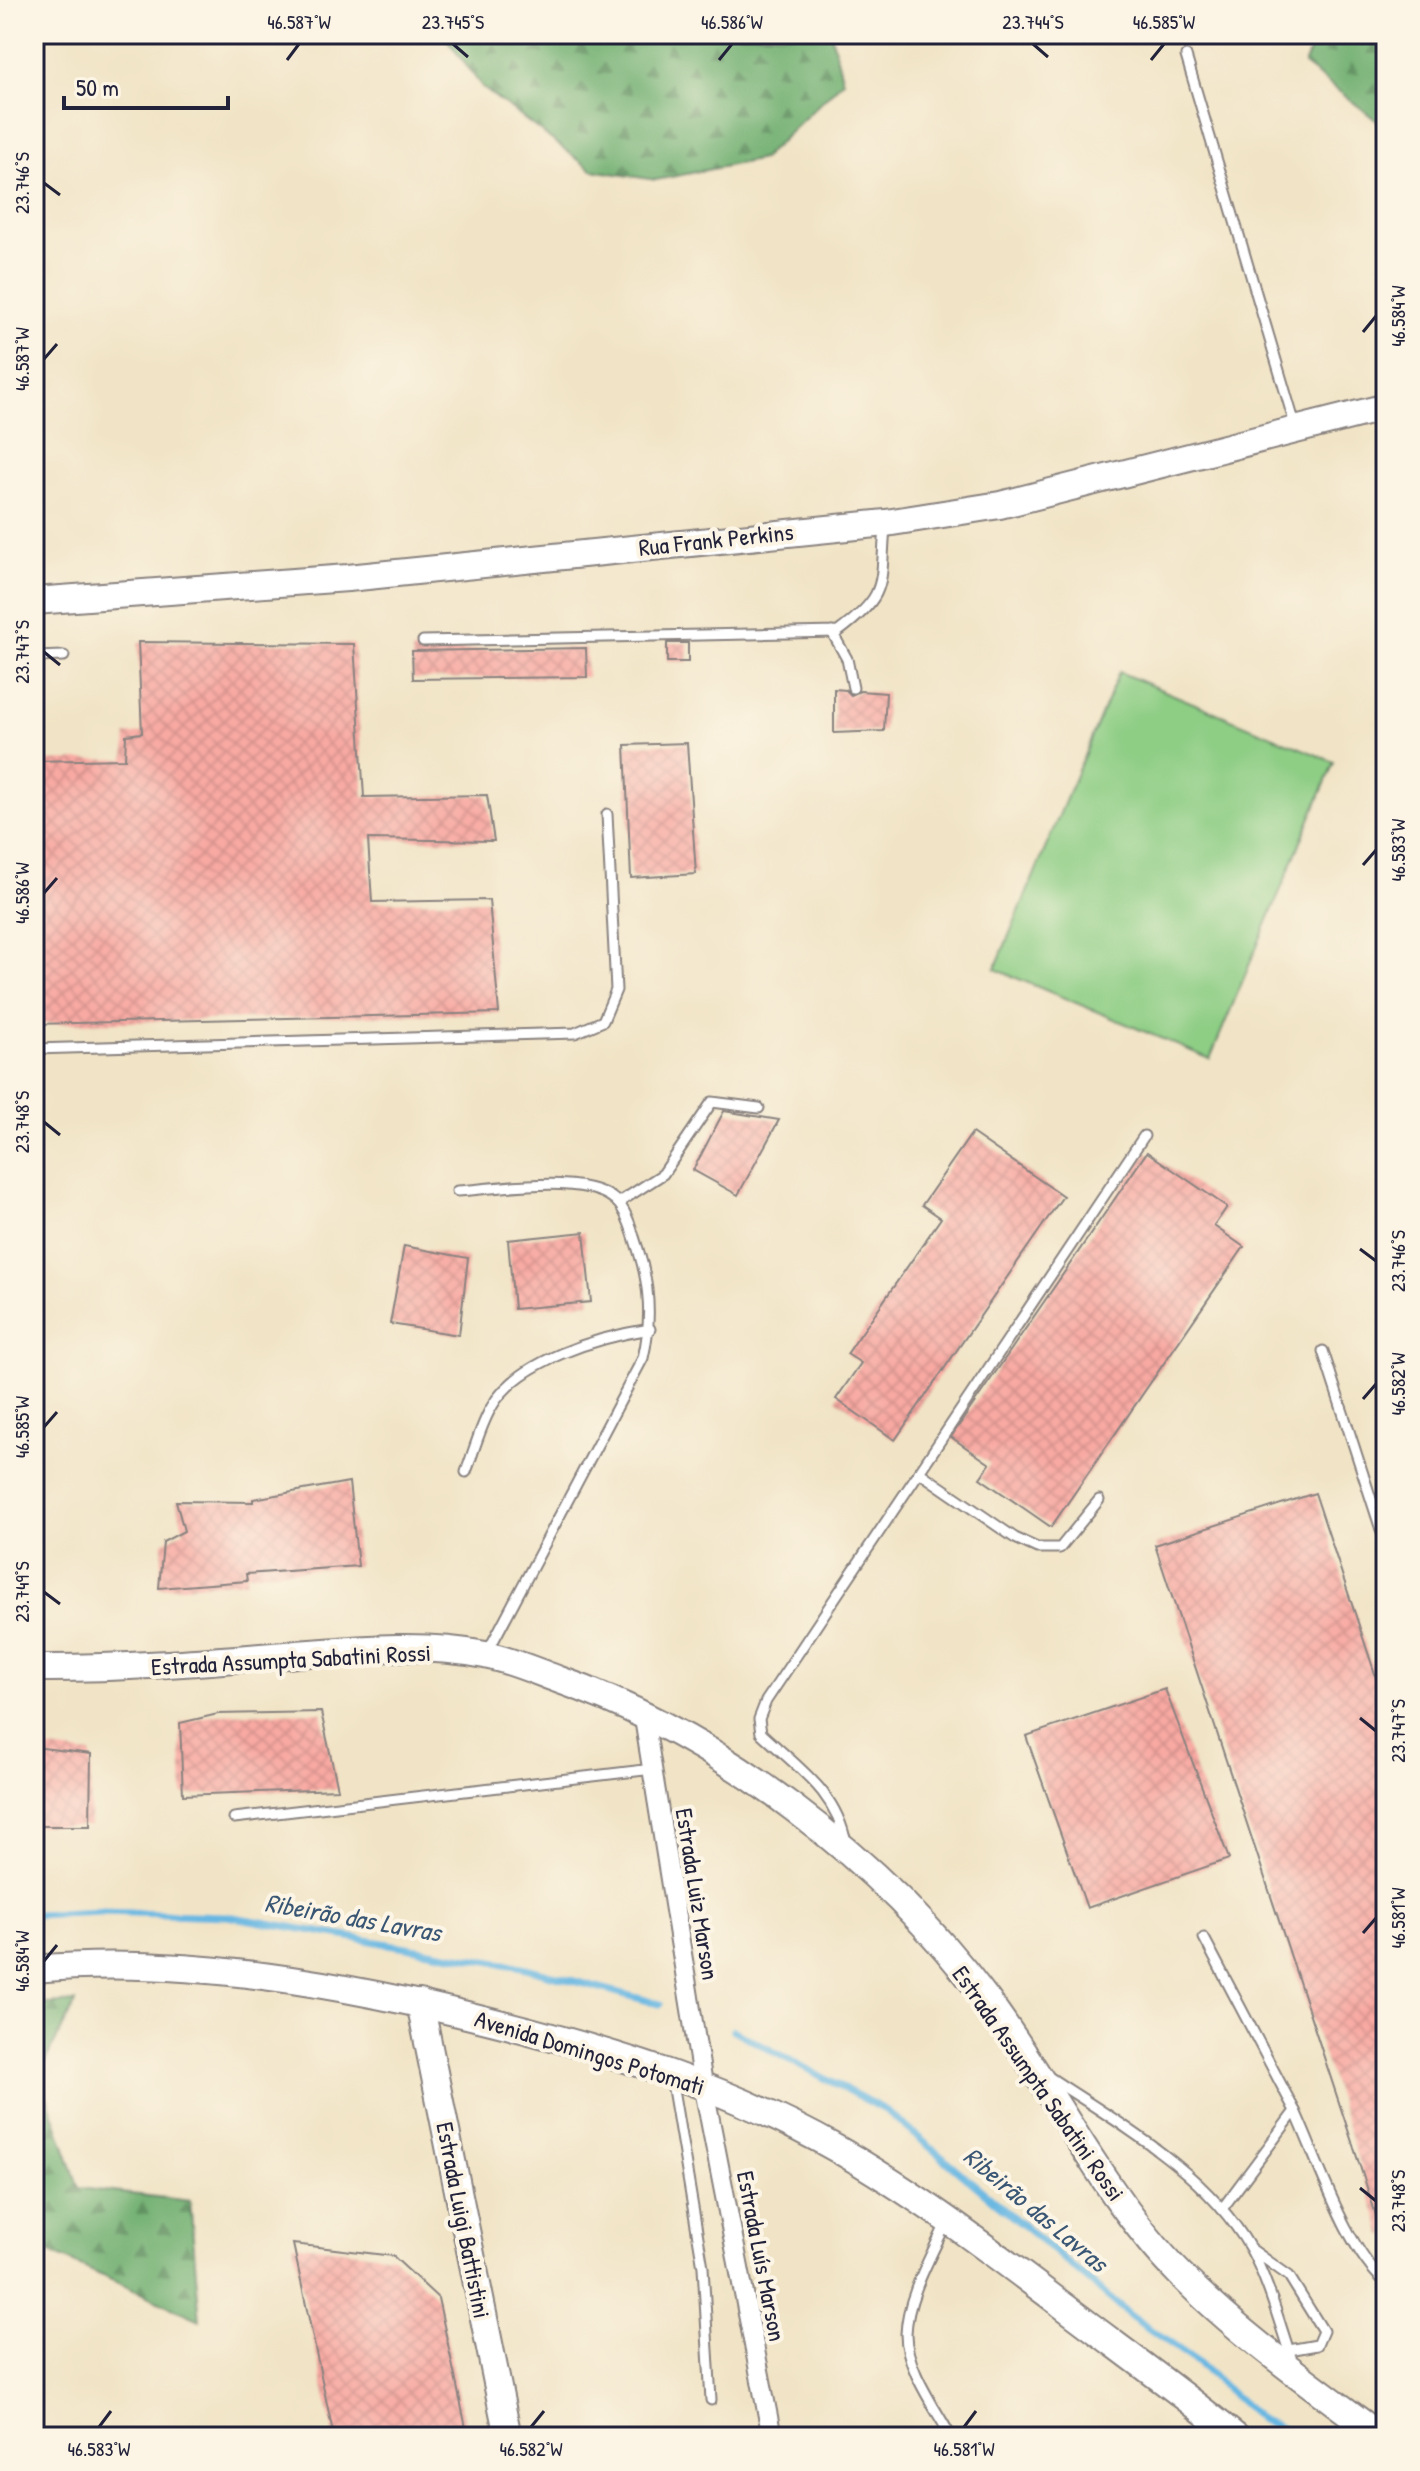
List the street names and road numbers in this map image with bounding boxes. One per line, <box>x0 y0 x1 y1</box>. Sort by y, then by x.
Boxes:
street label: Rua Frank Perkins <box>637 515 795 563</box>
street label: Estrada Assumpta Sabatini Rossi <box>150 1636 432 1682</box>
street label: Estrada Luiz Marson <box>669 1806 727 1982</box>
street label: Estrada Assumpta Sabatini Rossi <box>946 1959 1132 2207</box>
street label: Avenida Domingos Potomati <box>471 2002 709 2102</box>
street label: Estrada Luigi Battistini <box>429 2119 499 2321</box>
street label: Estrada Luís Marson <box>730 2168 794 2344</box>

